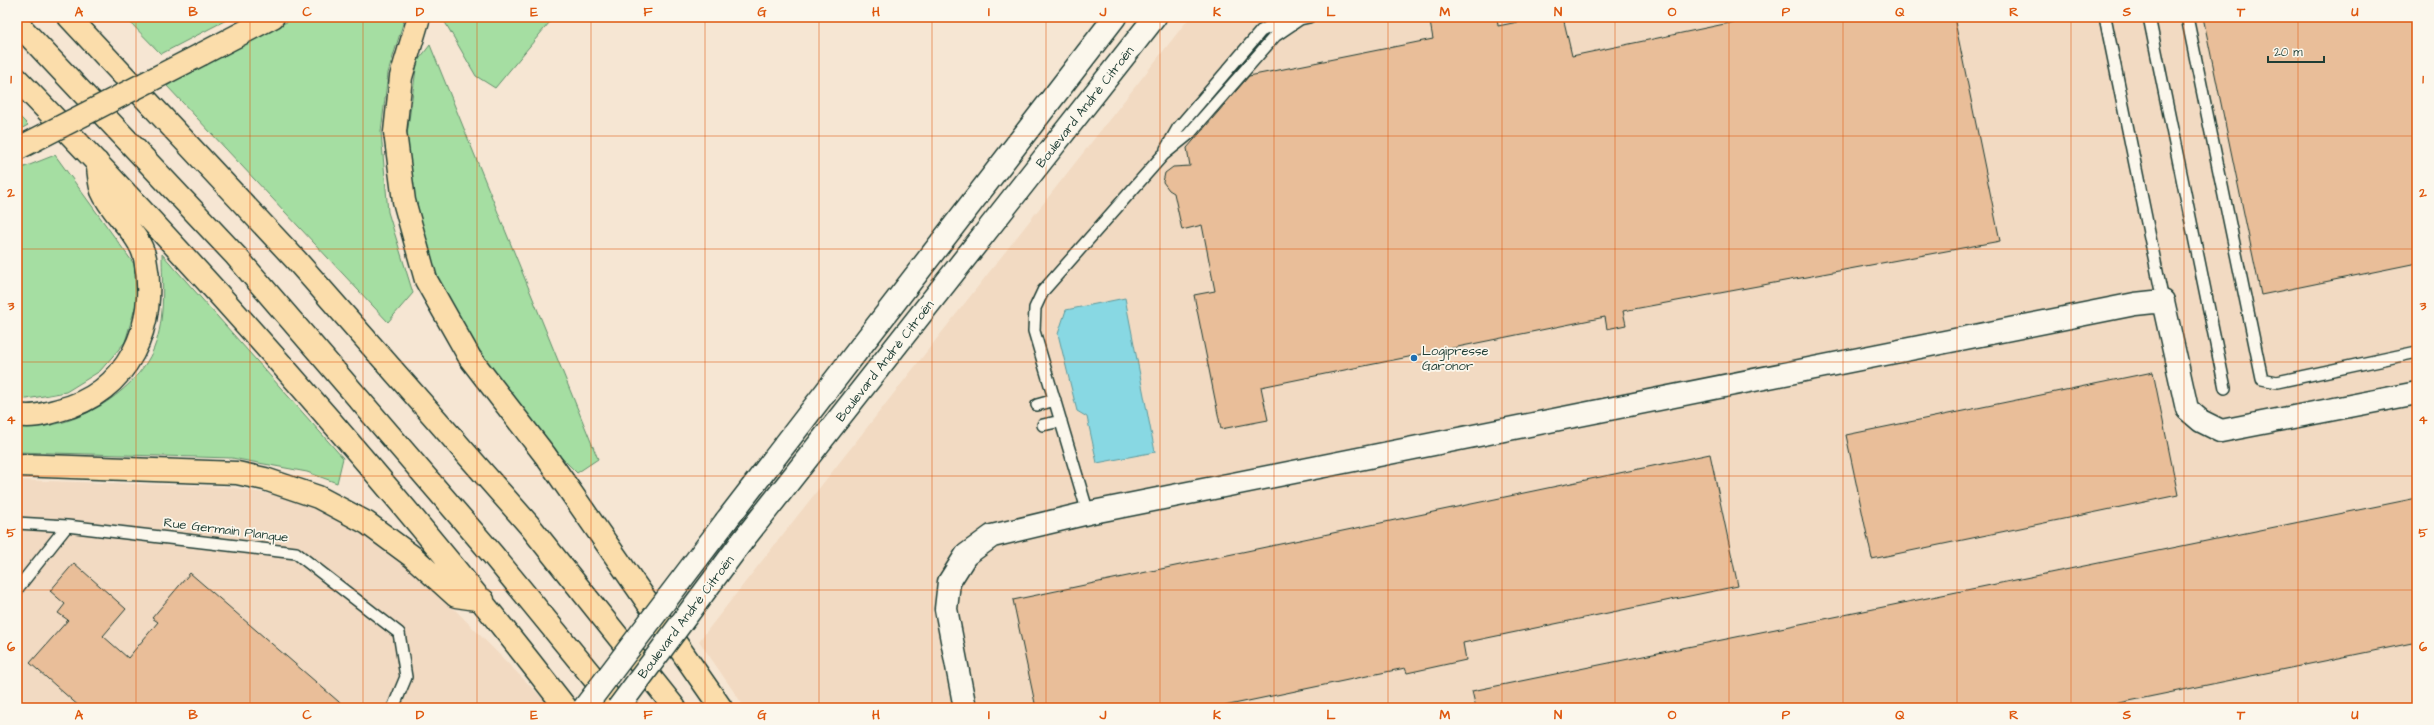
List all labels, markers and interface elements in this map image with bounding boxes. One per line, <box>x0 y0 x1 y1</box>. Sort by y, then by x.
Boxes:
text: A <box>75 3 84 21</box>
text: B <box>188 3 198 21</box>
text: C <box>302 3 312 21</box>
text: D <box>416 3 425 21</box>
text: E <box>530 3 538 21</box>
text: F <box>643 3 653 21</box>
text: G <box>757 3 767 21</box>
text: H <box>872 3 880 21</box>
text: I <box>988 3 990 21</box>
text: J <box>1099 3 1107 21</box>
text: K <box>1213 3 1221 21</box>
text: L <box>1326 3 1336 21</box>
text: M <box>1440 3 1451 21</box>
text: N <box>1554 3 1562 21</box>
text: O <box>1668 3 1677 21</box>
text: P <box>1782 3 1791 21</box>
text: Q <box>1895 3 1905 21</box>
text: R <box>2009 3 2019 21</box>
text: S <box>2122 3 2132 21</box>
text: T <box>2236 3 2246 21</box>
text: U <box>2350 3 2359 21</box>
scale bar <box>2268 38 2324 64</box>
street label: Boulevard André Citroën <box>1032 42 1139 172</box>
text: 20 m <box>2274 44 2303 61</box>
text: 1 <box>10 70 12 88</box>
text: 1 <box>2422 70 2424 88</box>
text: 2 <box>6 184 15 202</box>
text: 2 <box>2418 184 2427 202</box>
street label: Boulevard André Citroën <box>832 296 939 426</box>
text: 3 <box>7 297 15 315</box>
text: 3 <box>2419 297 2427 315</box>
place label: Logipresse Garonor <box>1422 342 1489 375</box>
marker: Logipresse Garonor <box>1409 353 1419 363</box>
text: 4 <box>7 411 16 429</box>
text: 4 <box>2419 411 2428 429</box>
street label: Rue Germain Planque <box>163 513 289 547</box>
text: 5 <box>6 524 16 542</box>
text: 5 <box>2418 524 2428 542</box>
street label: Boulevard André Citroën <box>634 551 739 682</box>
text: 6 <box>7 638 16 656</box>
text: 6 <box>2419 638 2428 656</box>
text: A <box>75 706 84 724</box>
text: B <box>188 706 198 724</box>
text: C <box>302 706 312 724</box>
text: D <box>416 706 425 724</box>
text: E <box>530 706 538 724</box>
text: F <box>643 706 653 724</box>
text: G <box>757 706 767 724</box>
text: H <box>872 706 880 724</box>
text: I <box>988 706 990 724</box>
text: J <box>1099 706 1107 724</box>
text: K <box>1213 706 1221 724</box>
text: L <box>1326 706 1336 724</box>
text: M <box>1440 706 1451 724</box>
text: N <box>1554 706 1562 724</box>
text: O <box>1668 706 1677 724</box>
text: P <box>1782 706 1791 724</box>
text: Q <box>1895 706 1905 724</box>
text: R <box>2009 706 2019 724</box>
text: S <box>2122 706 2132 724</box>
text: T <box>2236 706 2246 724</box>
text: U <box>2350 706 2359 724</box>

